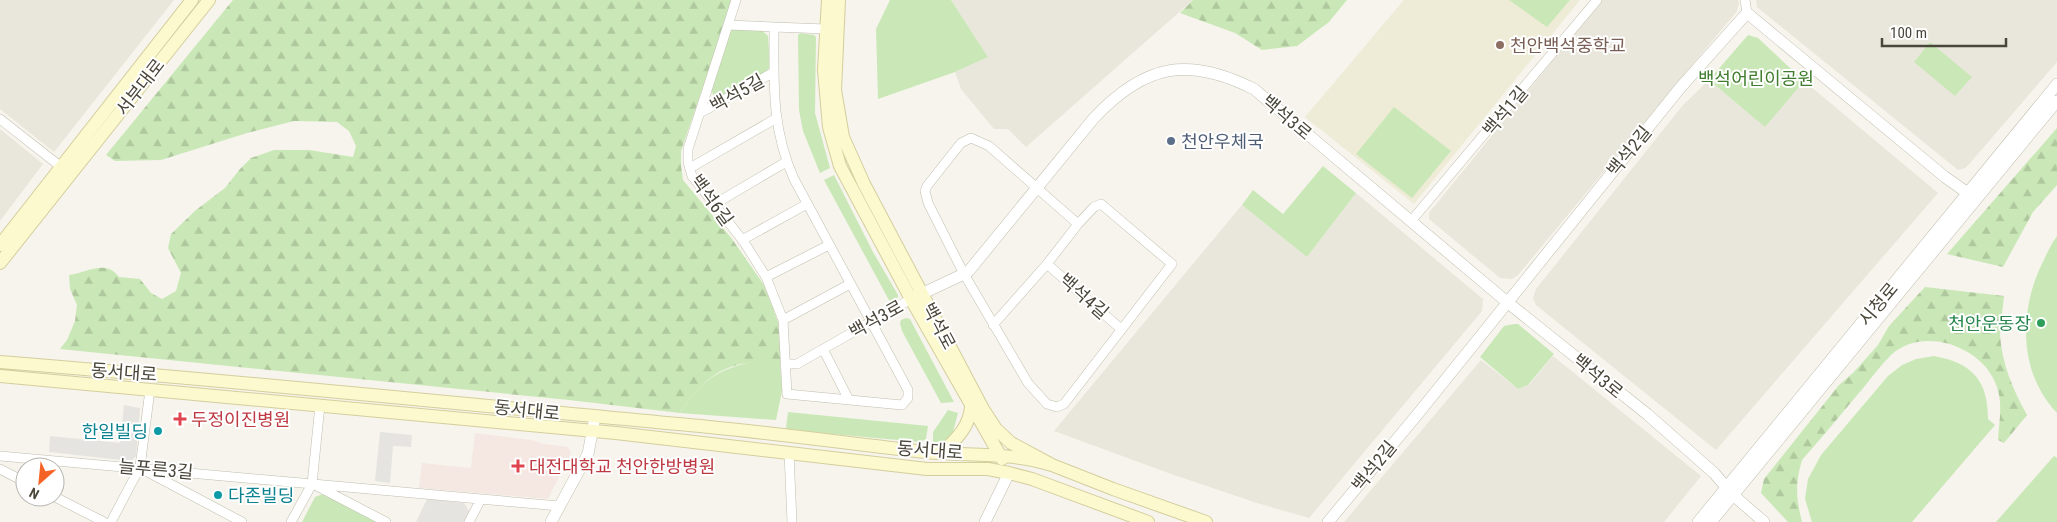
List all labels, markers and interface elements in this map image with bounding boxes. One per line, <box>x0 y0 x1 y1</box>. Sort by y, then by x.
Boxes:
scale bar <box>1882 15 2006 47</box>
text: 100 m <box>1890 24 1927 42</box>
place label: 천안백석중학교 <box>1510 35 1626 56</box>
marker: 천안백석중학교 <box>1494 39 1506 51</box>
street label: 서부대로 <box>111 54 169 120</box>
park label: 백석어린이공원 <box>1698 68 1814 89</box>
street label: 백석5길 <box>706 70 768 116</box>
street label: 백석1길 <box>1478 82 1532 140</box>
street label: 백석3로 <box>1258 90 1316 144</box>
street label: 백석2길 <box>1602 122 1656 180</box>
place label: 천안우체국 <box>1181 131 1264 152</box>
marker: 천안우체국 <box>1165 135 1177 147</box>
street label: 백석6길 <box>686 170 738 230</box>
street label: 백석4길 <box>1055 269 1113 323</box>
street label: 시청로 <box>1854 278 1902 330</box>
street label: 백석3로 <box>845 296 907 342</box>
street label: 백석로 <box>918 299 960 353</box>
place label: 천안운동장 <box>1948 313 2031 334</box>
marker: 천안운동장 <box>2035 317 2047 329</box>
street label: 백석3로 <box>1569 349 1627 403</box>
street label: 동서대로 <box>90 359 158 385</box>
street label: 동서대로 <box>493 396 561 424</box>
place label: 두정이진병원 <box>191 409 290 430</box>
marker: 두정이진병원 <box>173 412 187 426</box>
place label: 한일빌딩 <box>82 421 148 442</box>
marker: 한일빌딩 <box>152 425 164 437</box>
street label: 동서대로 <box>896 437 964 463</box>
street label: 백석2길 <box>1347 437 1401 495</box>
street label: 늘푸른3길 <box>118 455 194 483</box>
place label: 대전대학교 천안한방병원 <box>529 456 715 477</box>
north arrow <box>15 457 65 507</box>
marker: 대전대학교 천안한방병원 <box>511 459 525 473</box>
text: N <box>27 485 42 503</box>
place label: 다존빌딩 <box>228 485 294 506</box>
marker: 다존빌딩 <box>212 489 224 501</box>

